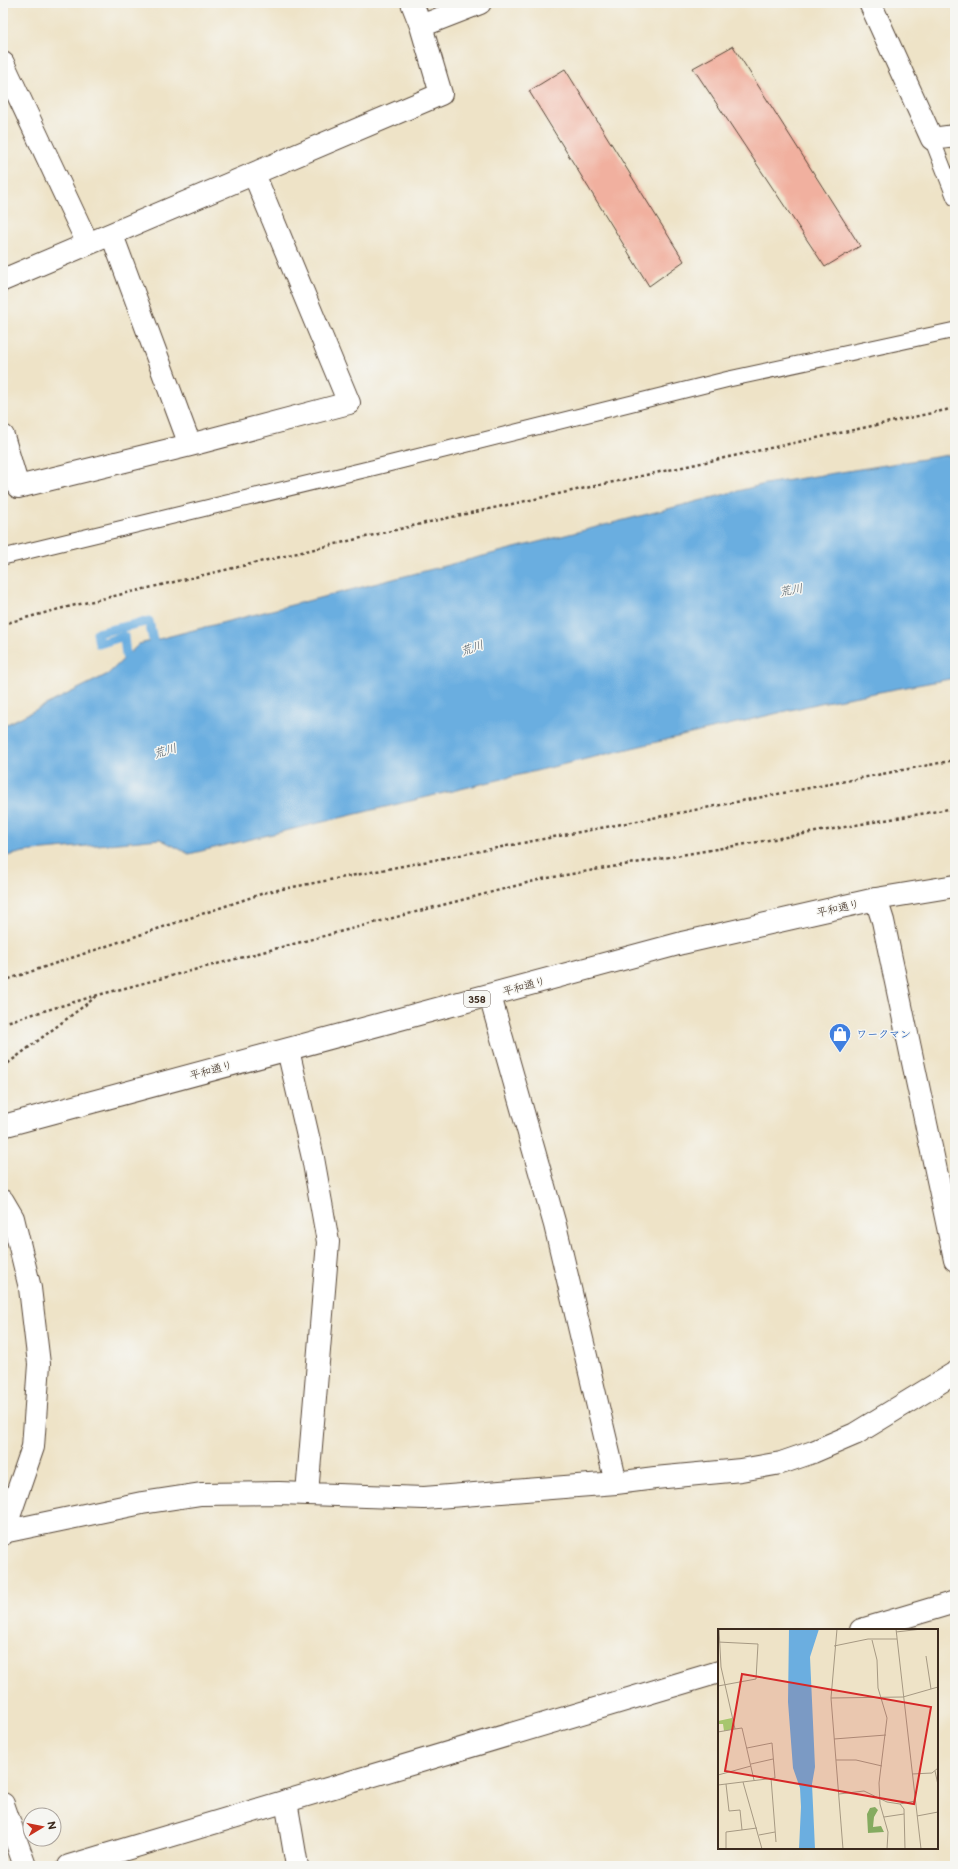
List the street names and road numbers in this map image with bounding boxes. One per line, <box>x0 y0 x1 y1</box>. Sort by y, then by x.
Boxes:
street label: 平和通り <box>815 897 861 920</box>
street label: 平和通り <box>501 975 547 998</box>
road number: 358 <box>464 991 490 1007</box>
street label: 平和通り <box>188 1059 234 1082</box>

